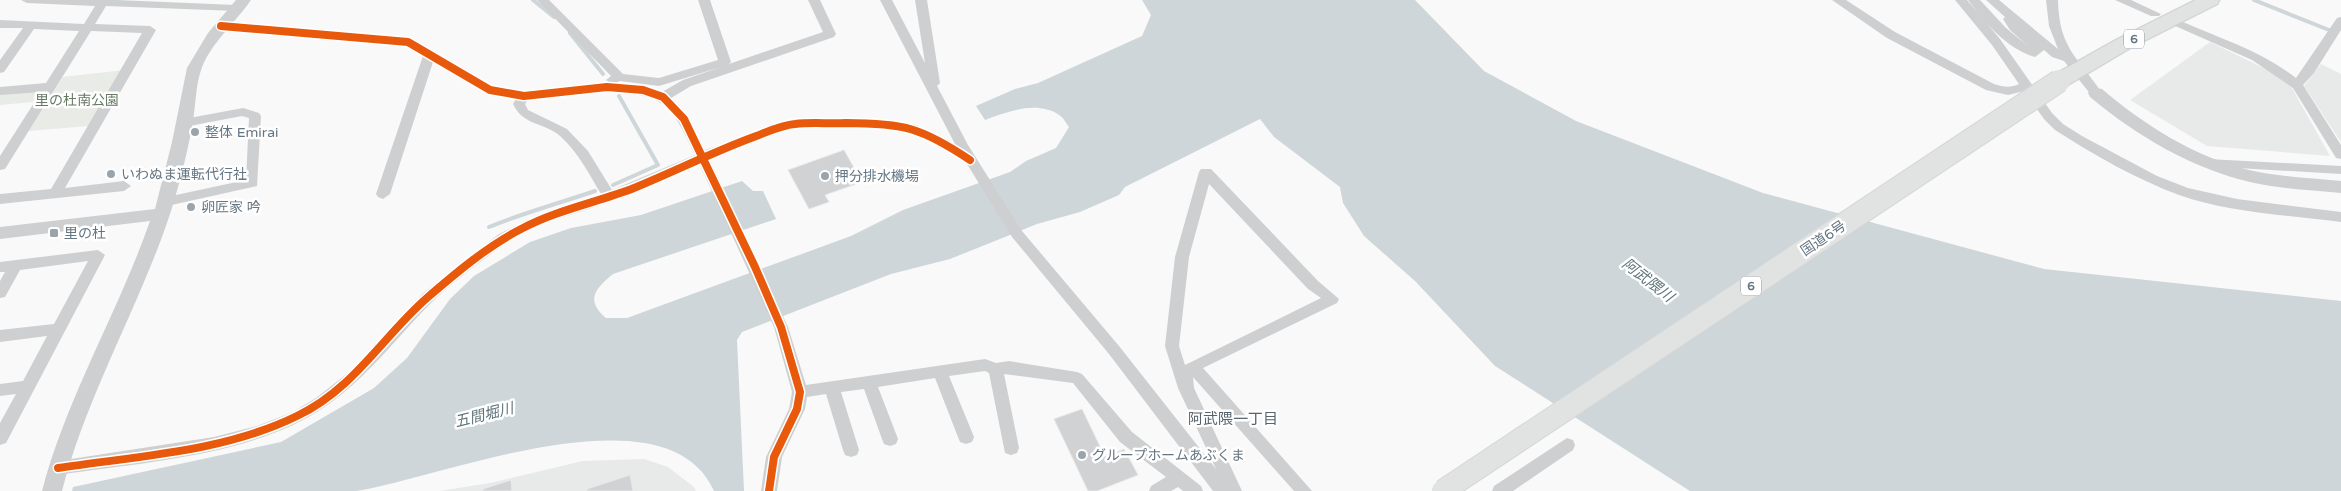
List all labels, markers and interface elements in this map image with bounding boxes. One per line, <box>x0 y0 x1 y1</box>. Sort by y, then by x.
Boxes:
road number: 6 <box>2124 30 2144 48</box>
park label: 里の杜南公園 <box>35 92 119 109</box>
place label: 整体 Emirai <box>205 124 279 141</box>
marker: 整体 Emirai <box>189 126 201 138</box>
place label: いわぬま運転代行社 <box>121 166 247 183</box>
marker: いわぬま運転代行社 <box>105 168 117 180</box>
place label: 押分排水機場 <box>835 168 919 185</box>
marker: 押分排水機場 <box>819 170 831 182</box>
place label: 卵匠家 吟 <box>201 199 261 216</box>
marker: 卵匠家 吟 <box>185 201 197 213</box>
street label: 国道6号 <box>1797 217 1849 260</box>
place label: 里の杜 <box>64 225 106 242</box>
marker: 里の杜 <box>48 227 60 239</box>
water label: 阿武隈川 <box>1619 254 1679 307</box>
road number: 6 <box>1741 276 1761 296</box>
water label: 五間堀川 <box>453 399 517 431</box>
district label: 阿武隈一丁目 <box>1188 410 1278 428</box>
place label: グループホームあぶくま <box>1092 447 1245 464</box>
marker: グループホームあぶくま <box>1076 449 1088 461</box>

